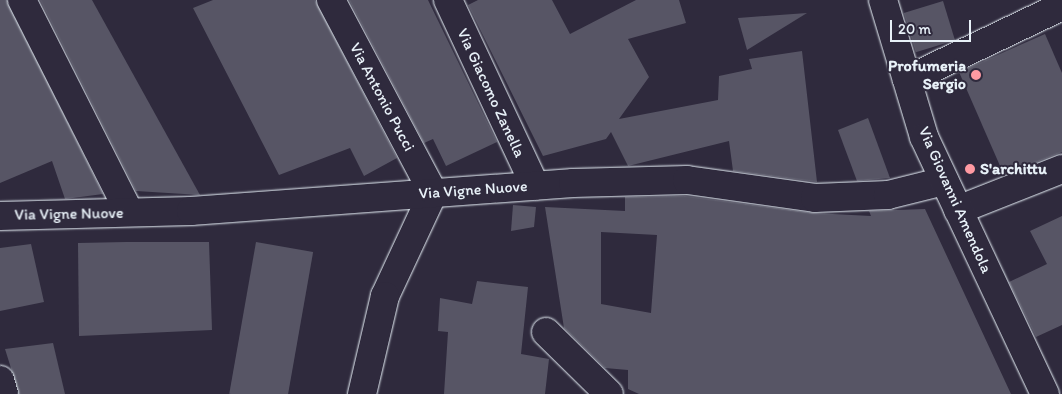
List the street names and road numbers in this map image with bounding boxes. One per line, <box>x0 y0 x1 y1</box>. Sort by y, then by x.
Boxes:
street label: Via Giacomo Zanella <box>453 26 529 160</box>
street label: Via Antonio Pucci <box>345 39 419 155</box>
street label: Via Giovanni Amendola <box>914 124 996 276</box>
street label: Via Vigne Nuove <box>418 177 528 203</box>
street label: Via Vigne Nuove <box>14 203 124 225</box>

